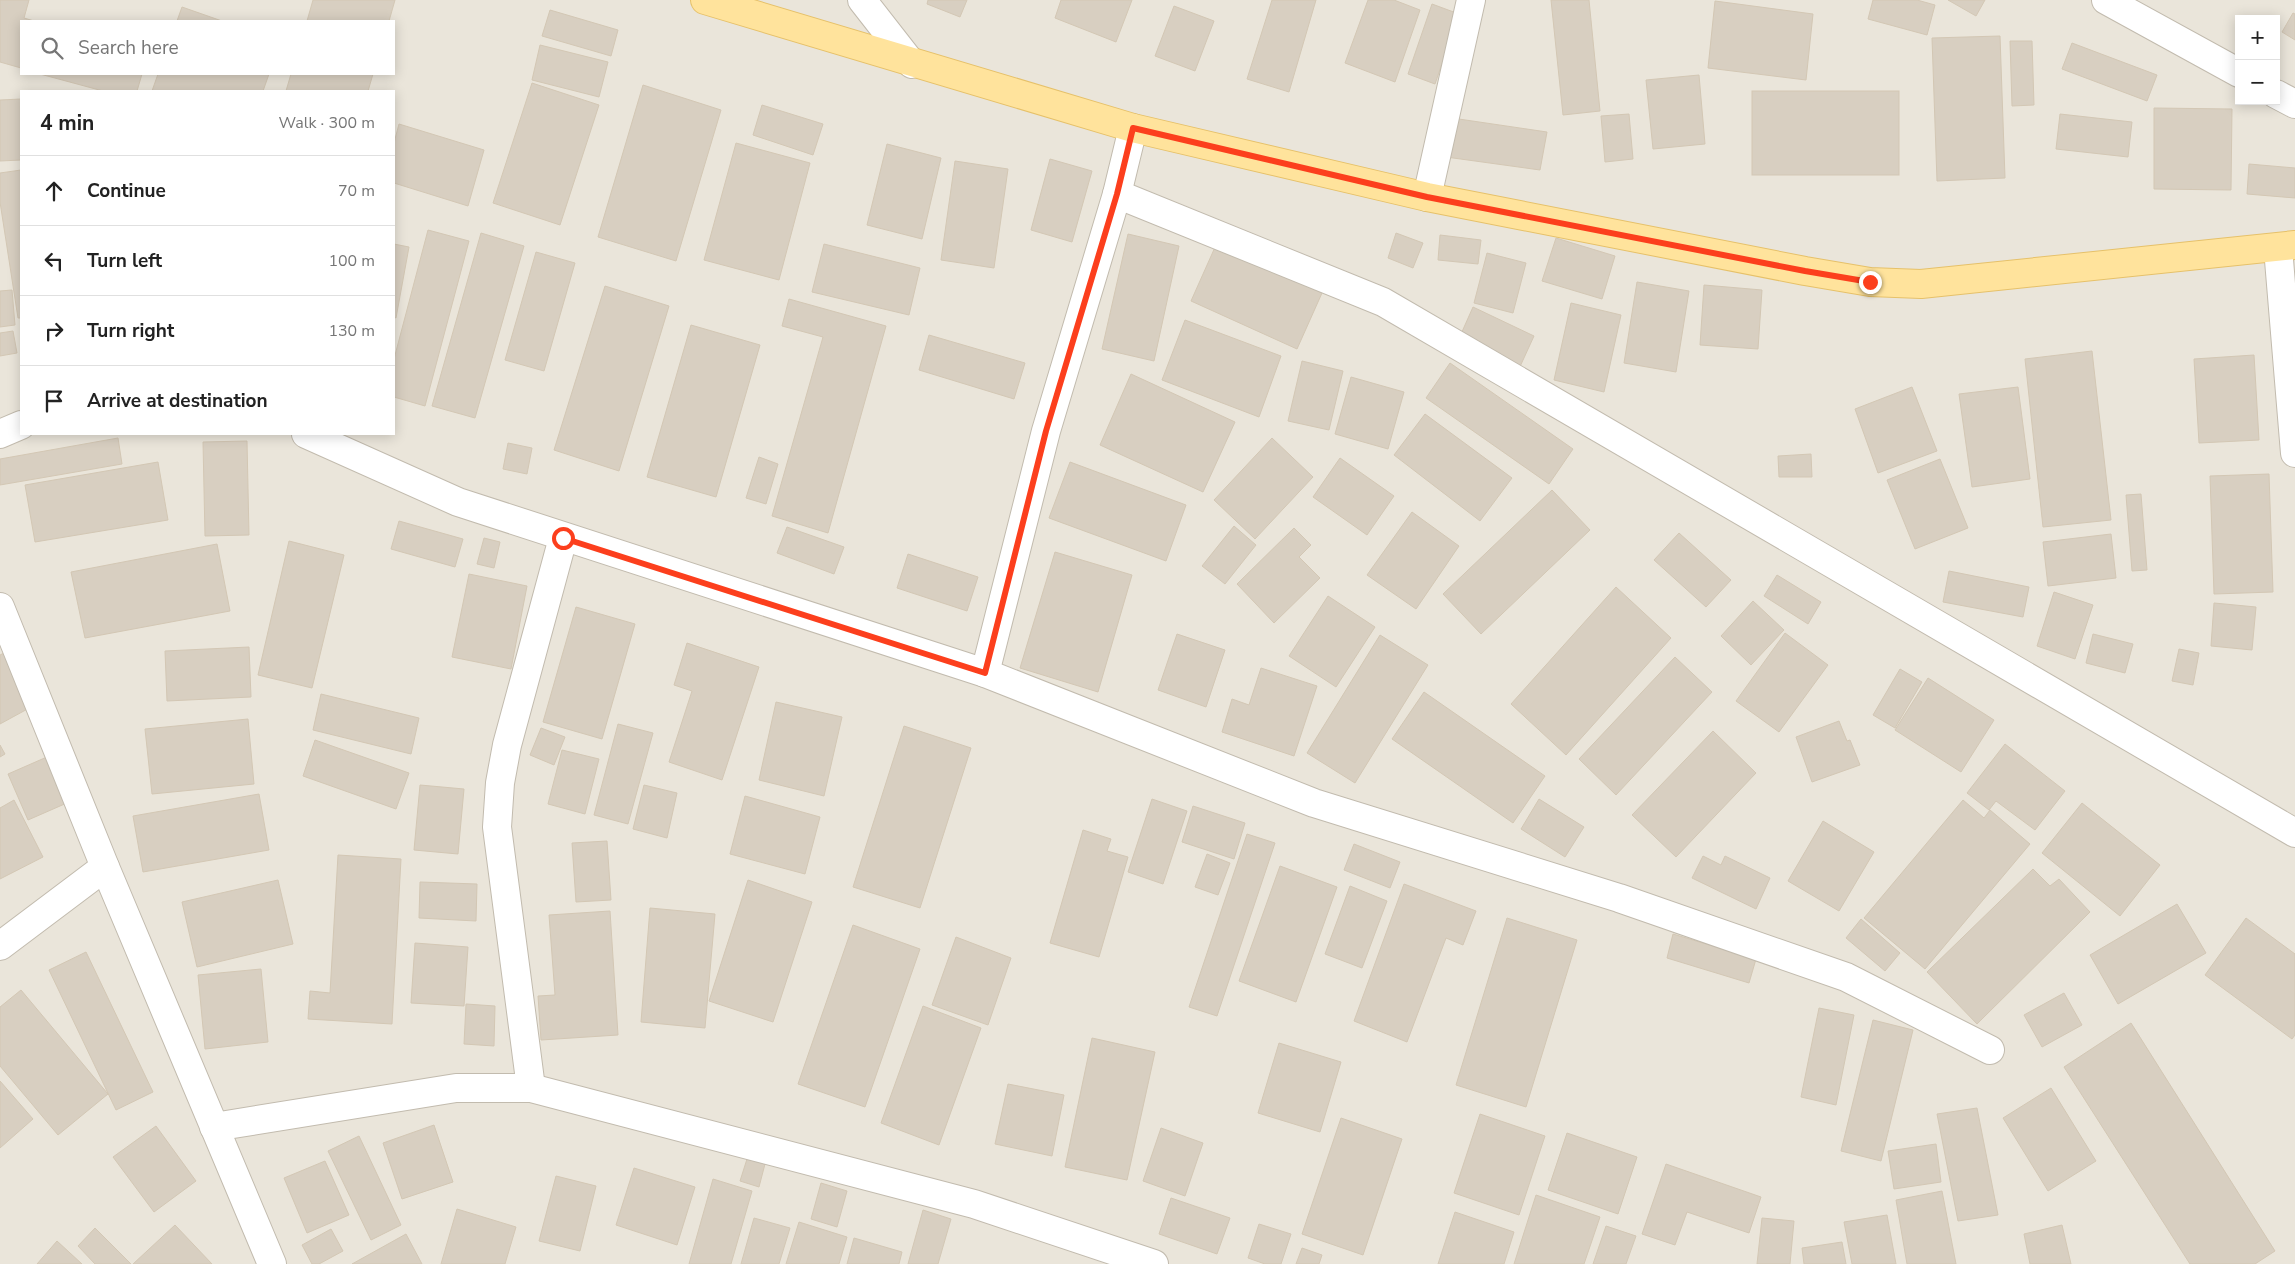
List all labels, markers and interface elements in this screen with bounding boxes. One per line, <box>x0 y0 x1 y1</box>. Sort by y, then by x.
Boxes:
map controls <box>2235 15 2280 105</box>
button: + <box>2235 15 2280 60</box>
search box <box>20 20 395 75</box>
icon: search <box>38 34 66 62</box>
text: Search here <box>78 35 179 61</box>
button: − <box>2235 60 2280 105</box>
text: 4 min <box>40 109 94 137</box>
text: Walk · 300 m <box>279 112 375 134</box>
icon: ahead <box>40 177 68 205</box>
text: Continue <box>87 178 166 204</box>
text: 70 m <box>338 180 375 202</box>
icon: left <box>40 247 68 275</box>
text: Turn left <box>87 248 162 274</box>
text: 100 m <box>328 250 375 272</box>
route end <box>1859 271 1882 294</box>
icon: right <box>40 317 68 345</box>
text: Turn right <box>87 318 174 344</box>
text: 130 m <box>328 320 375 342</box>
icon: arrive <box>40 387 68 415</box>
text: Arrive at destination <box>87 388 268 414</box>
route start <box>552 527 575 550</box>

